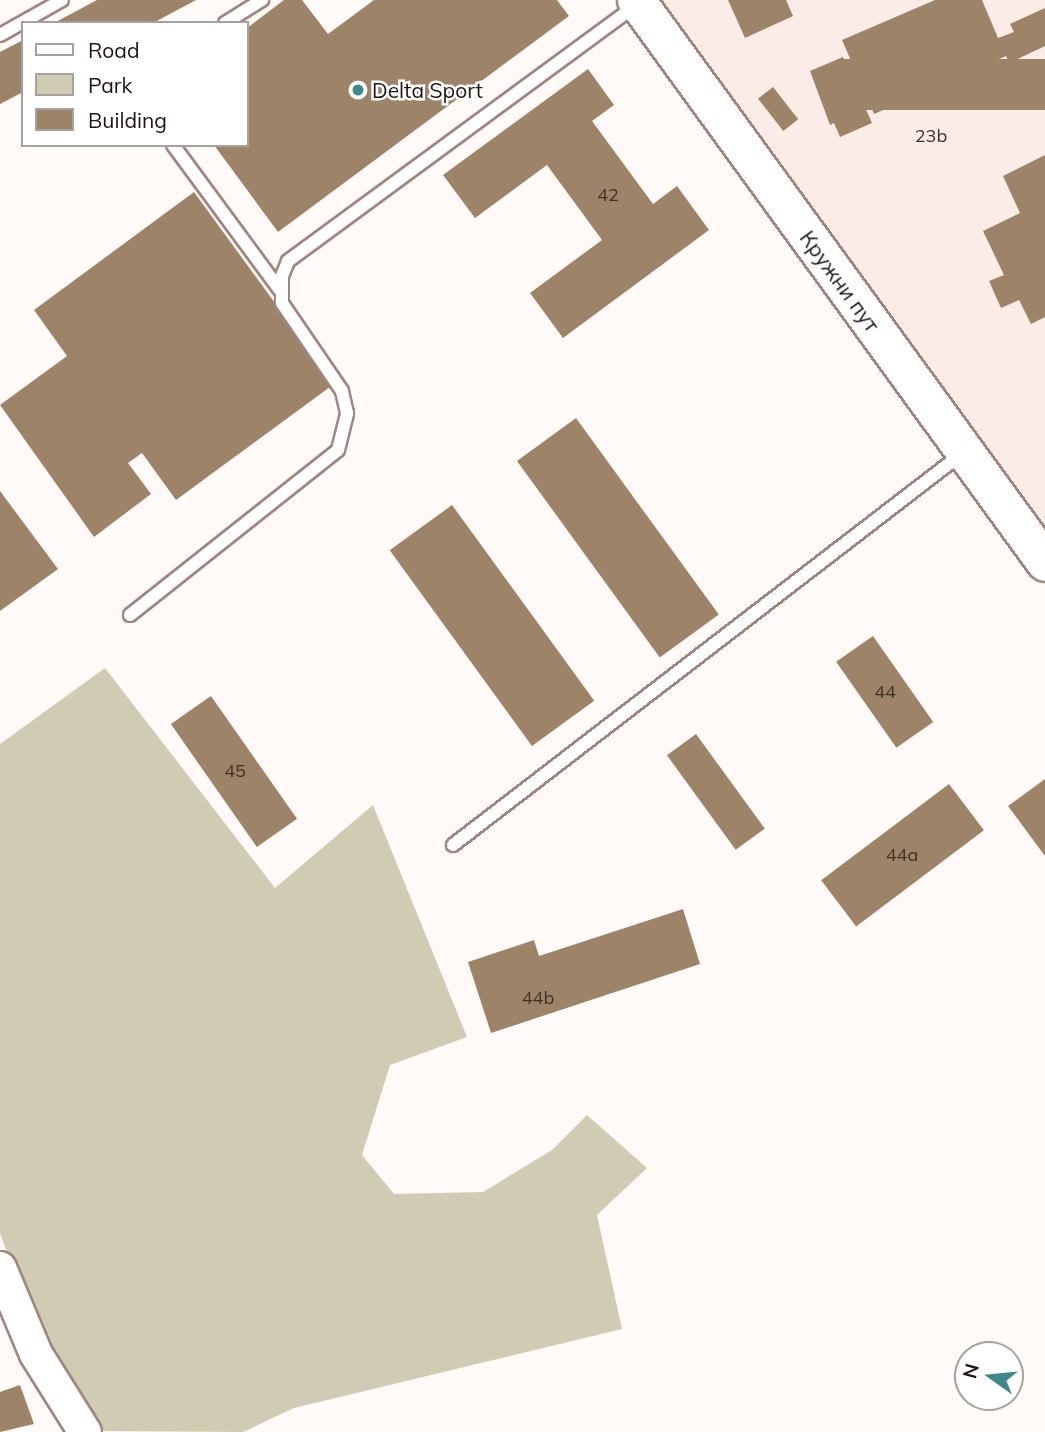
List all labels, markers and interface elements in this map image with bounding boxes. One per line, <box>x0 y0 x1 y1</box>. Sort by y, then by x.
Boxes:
legend <box>21 21 248 147</box>
text: Road <box>88 37 139 63</box>
text: Park <box>88 72 132 98</box>
place label: Delta Sport <box>372 77 483 103</box>
marker: Delta Sport <box>350 82 366 98</box>
text: Building <box>88 107 167 133</box>
house number: 23b <box>915 125 947 147</box>
house number: 42 <box>597 184 619 206</box>
street label: Кружни пут <box>795 226 885 336</box>
house number: 44 <box>874 681 896 703</box>
house number: 45 <box>224 760 246 782</box>
house number: 44a <box>886 844 918 866</box>
house number: 44b <box>522 987 554 1009</box>
north arrow <box>954 1341 1024 1411</box>
text: N <box>957 1361 984 1381</box>

